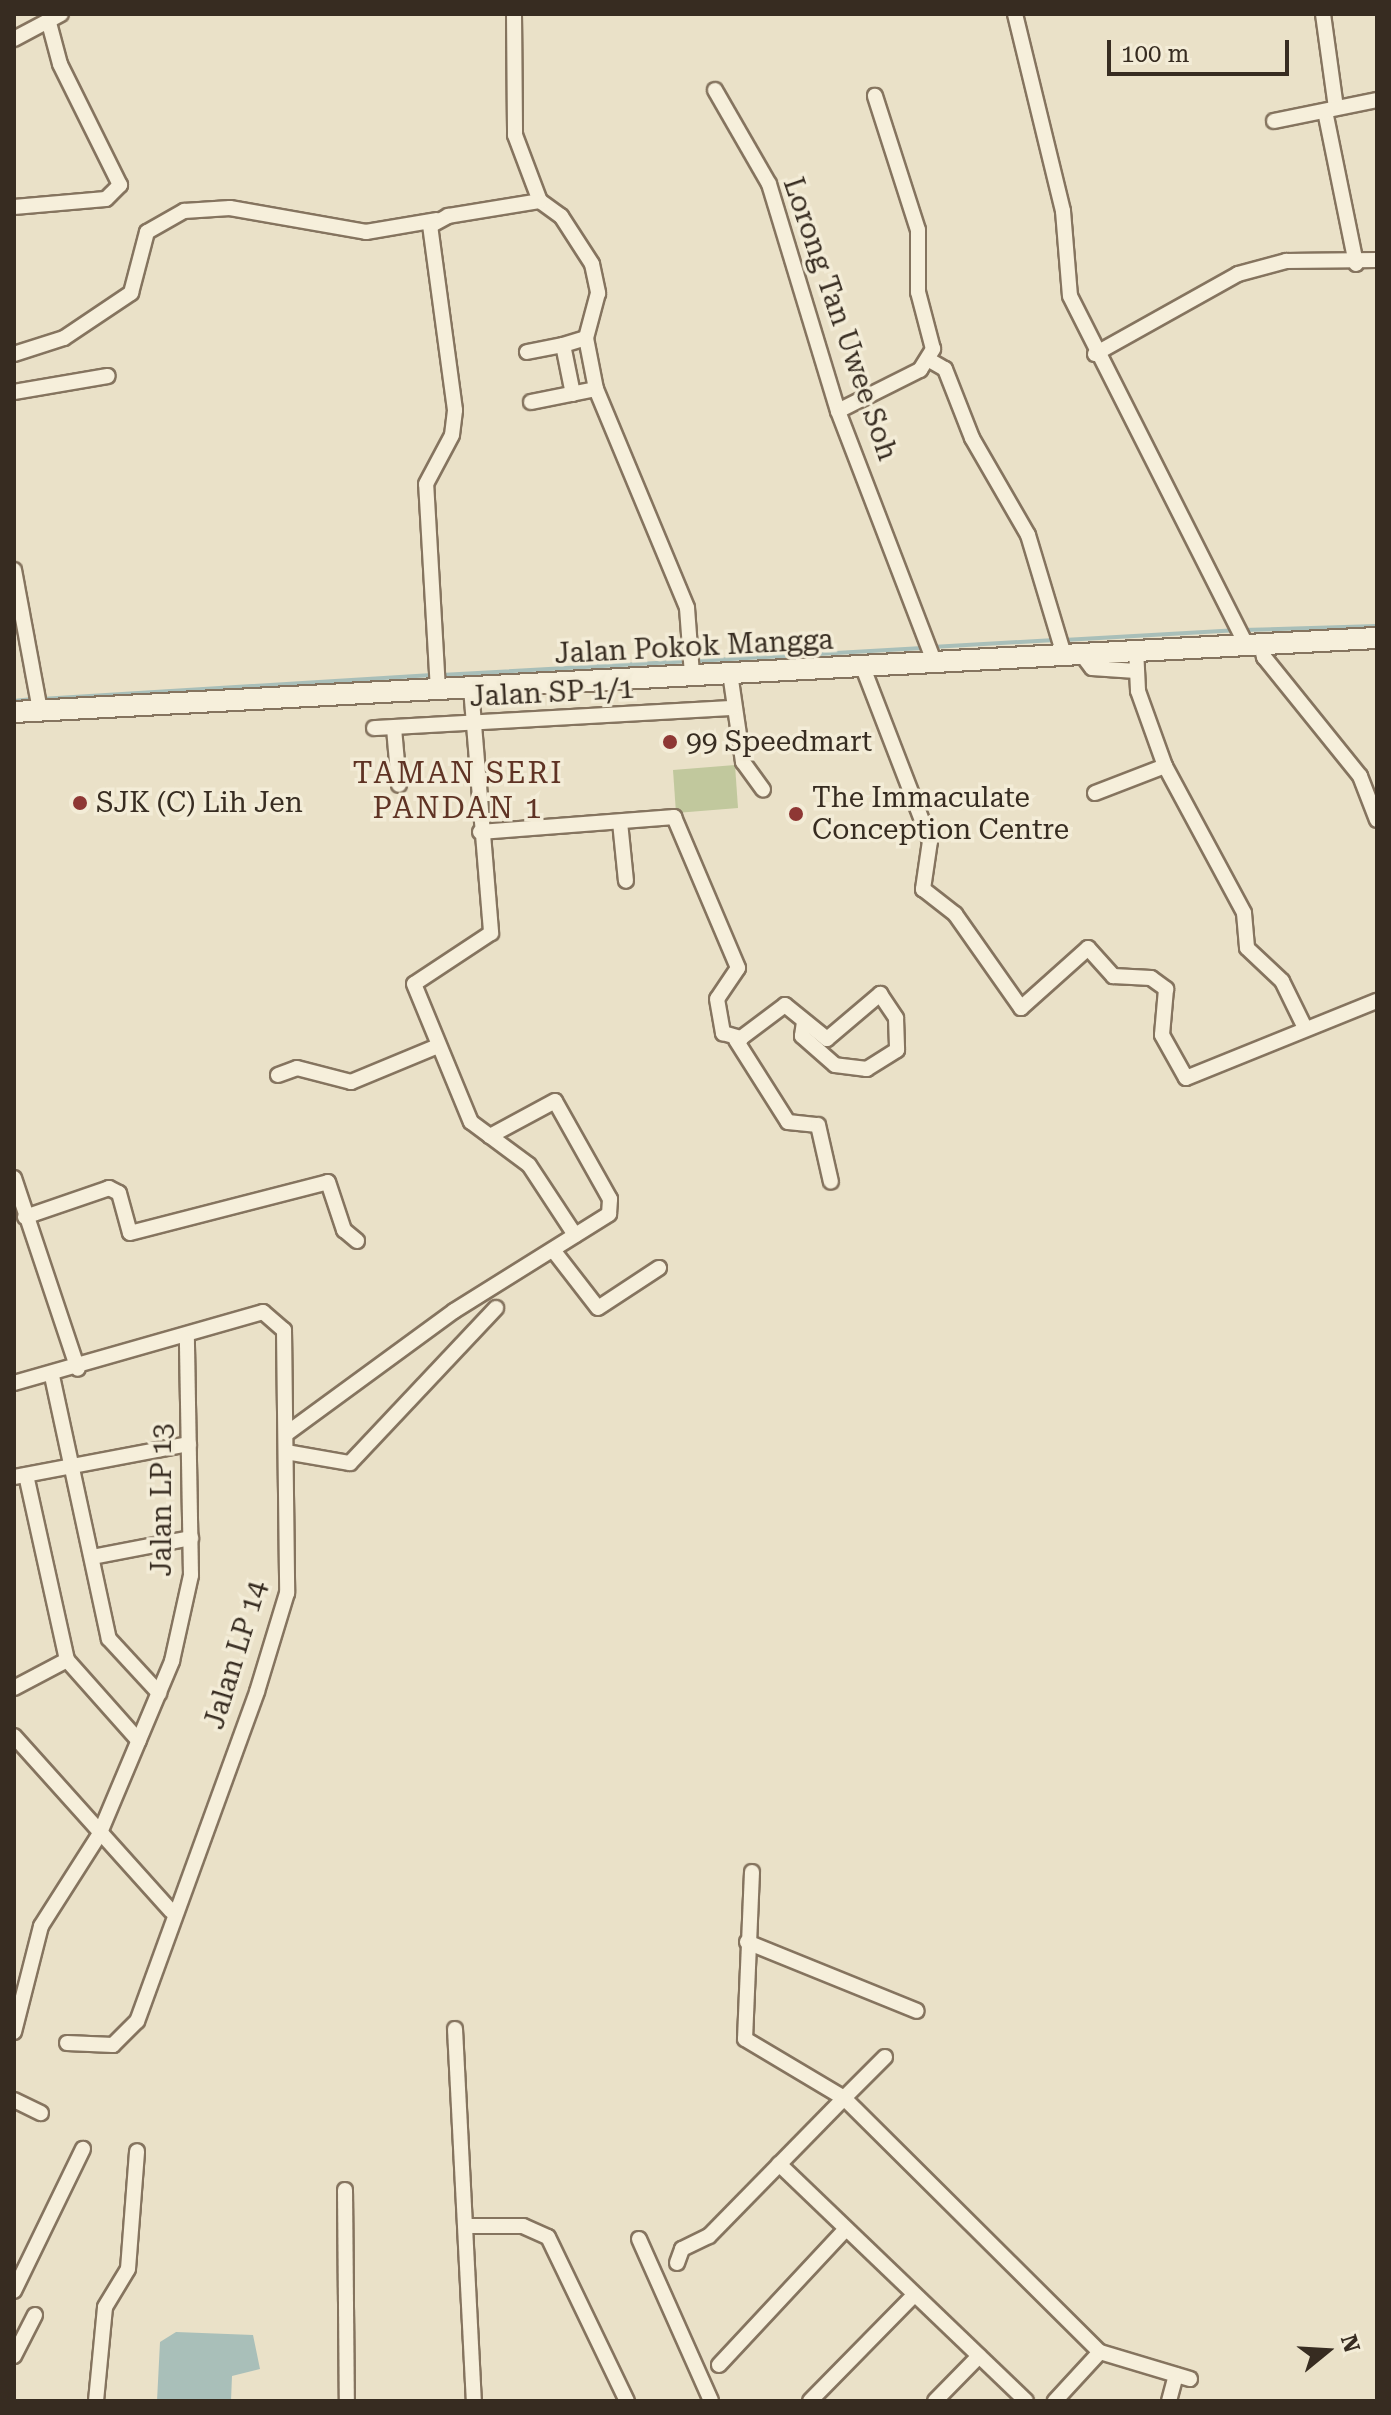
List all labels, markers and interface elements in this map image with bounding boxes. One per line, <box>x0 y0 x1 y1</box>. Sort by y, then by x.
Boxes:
scale bar <box>1111 24 1293 74</box>
text: 100 m <box>1121 40 1189 68</box>
street label: Lorong Tan Uwee Soh <box>776 173 904 465</box>
street label: Jalan Pokok Mangga <box>554 623 834 671</box>
street label: Jalan SP 1/1 <box>469 672 635 714</box>
place label: 99 Speedmart <box>686 725 872 759</box>
marker: 99 Speedmart <box>661 733 679 751</box>
district label: TAMAN SERI PANDAN 1 <box>352 755 564 826</box>
place label: The Immaculate Conception Centre <box>812 781 1069 847</box>
place label: SJK (C) Lih Jen <box>96 786 303 820</box>
marker: SJK (C) Lih Jen <box>71 794 89 812</box>
marker: The Immaculate Conception Centre <box>787 805 805 823</box>
street label: Jalan LP 13 <box>145 1423 179 1577</box>
street label: Jalan LP 14 <box>198 1577 274 1733</box>
north arrow <box>1287 2311 1367 2391</box>
text: N <box>1336 2331 1365 2355</box>

